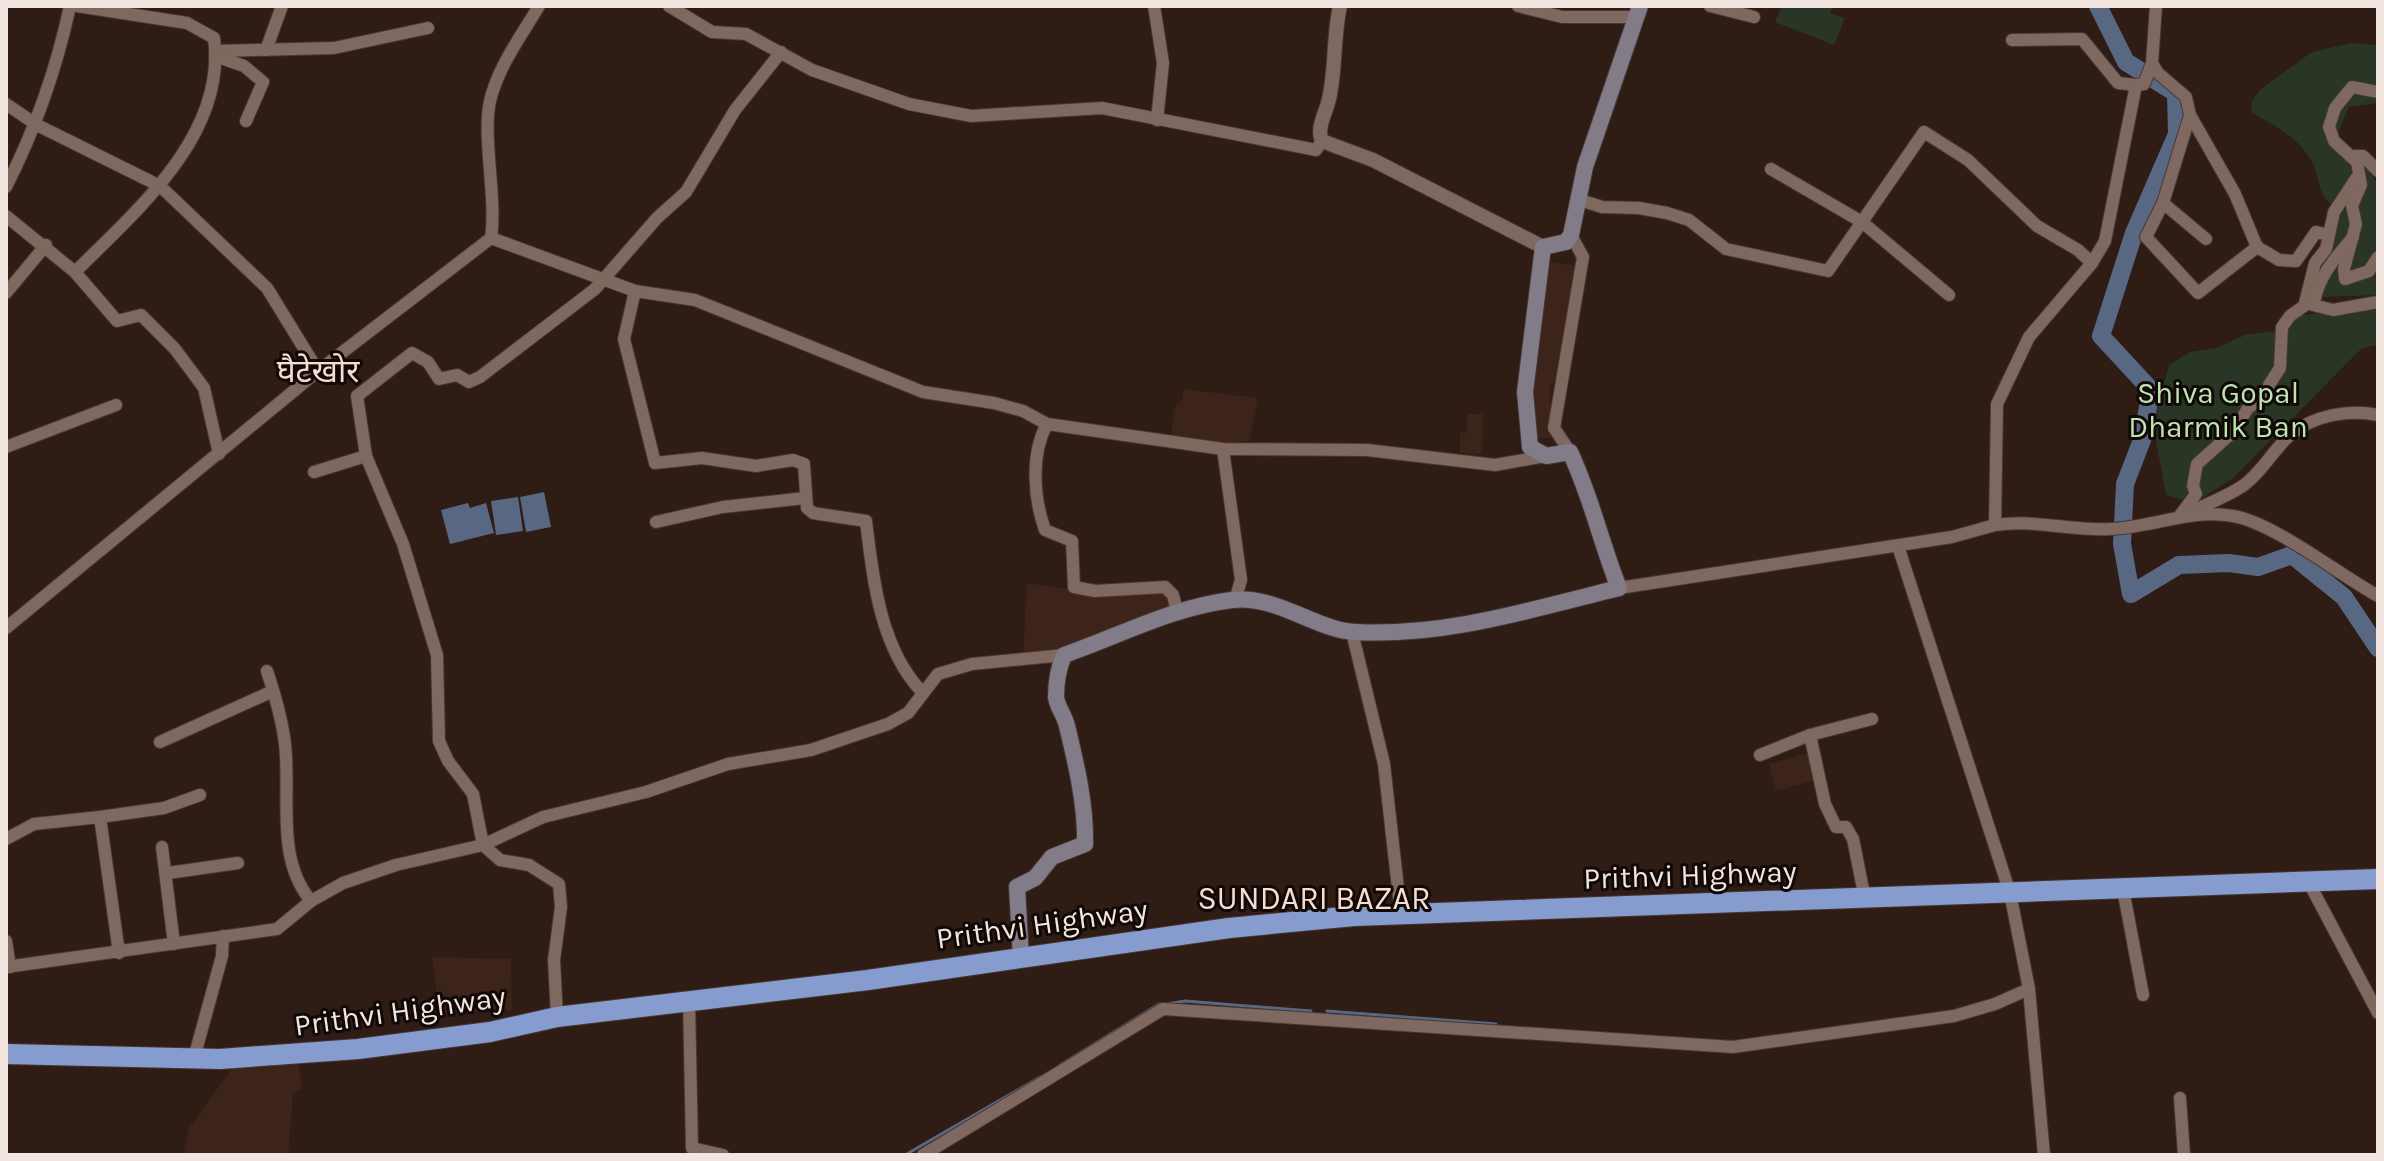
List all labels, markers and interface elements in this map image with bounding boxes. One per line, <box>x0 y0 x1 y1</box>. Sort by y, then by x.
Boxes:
district label: घैटेखोर <box>277 353 360 390</box>
park label: Shiva Gopal Dharmik Ban <box>2128 375 2308 445</box>
street label: Prithvi Highway <box>1583 853 1797 897</box>
district label: SUNDARI BAZAR <box>1198 880 1430 917</box>
street label: Prithvi Highway <box>934 891 1150 957</box>
street label: Prithvi Highway <box>292 978 508 1044</box>

